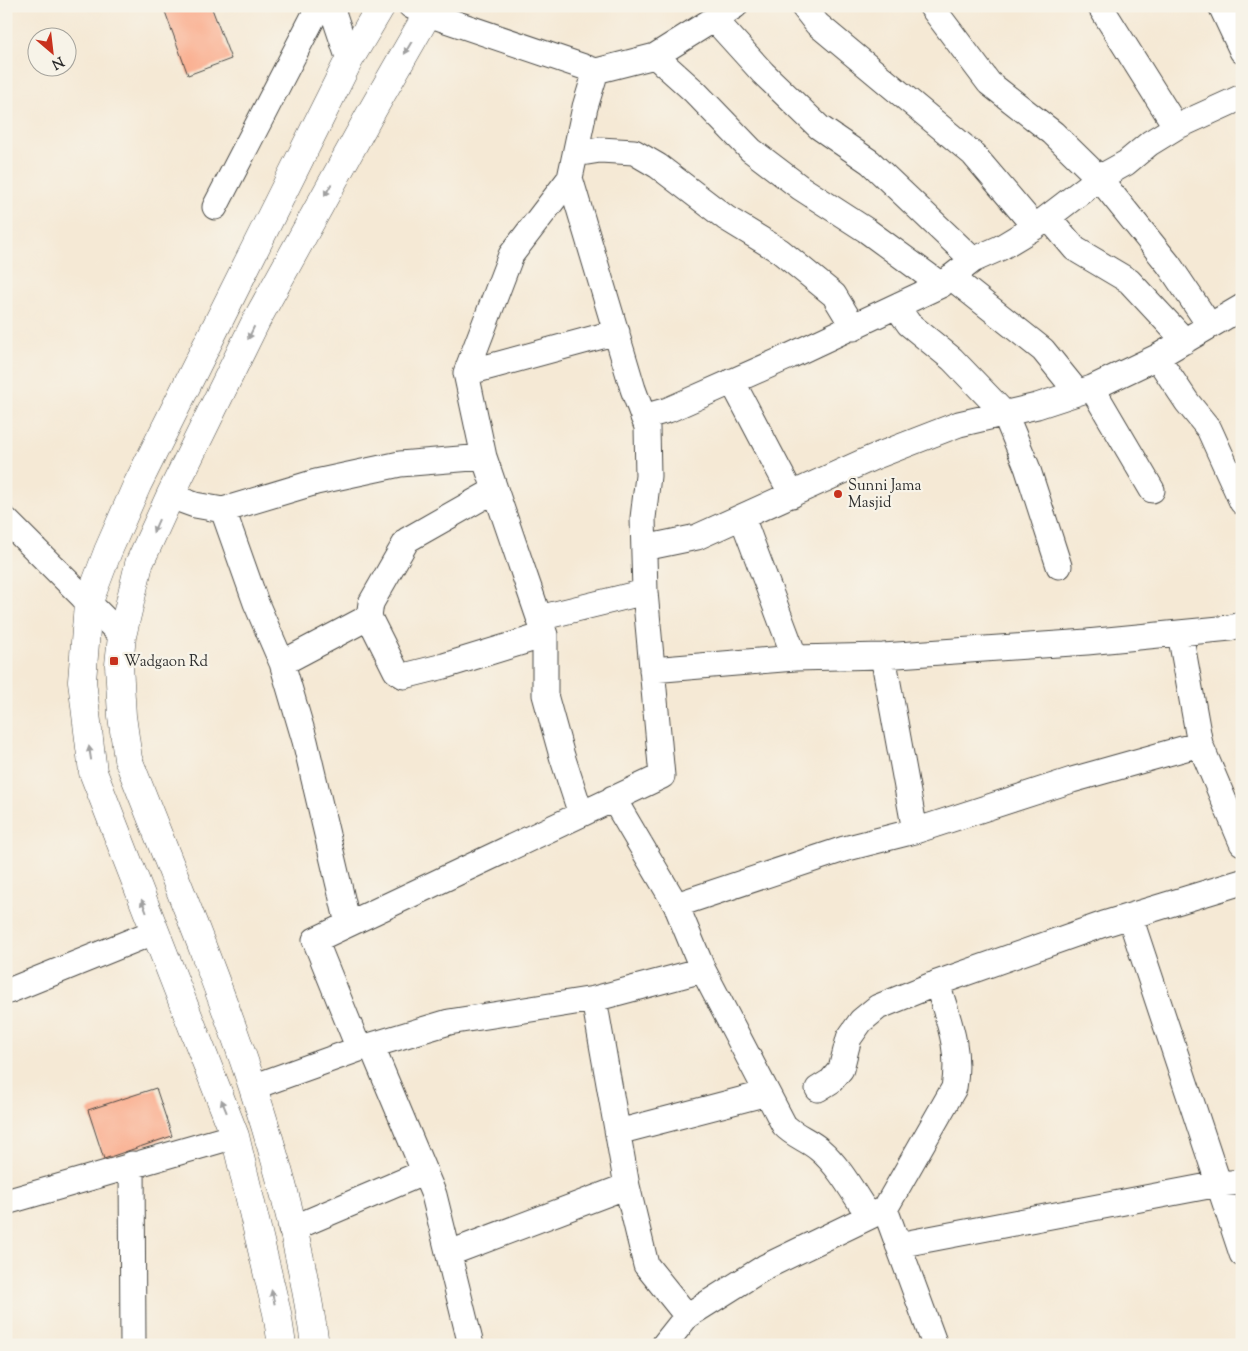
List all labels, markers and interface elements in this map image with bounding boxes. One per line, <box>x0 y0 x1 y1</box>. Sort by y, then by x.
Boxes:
north arrow <box>28 28 78 78</box>
one-way arrow <box>404 41 412 56</box>
text: N <box>48 50 67 73</box>
one-way arrow <box>324 183 332 197</box>
one-way arrow <box>246 326 254 340</box>
place label: Sunni Jama Masjid <box>848 476 921 514</box>
marker: Sunni Jama Masjid <box>832 488 844 500</box>
one-way arrow <box>152 519 160 533</box>
place label: Wadgaon Rd <box>124 652 208 673</box>
marker: Wadgaon Rd <box>108 655 120 667</box>
one-way arrow <box>86 745 94 761</box>
one-way arrow <box>140 898 148 913</box>
one-way arrow <box>219 1099 227 1113</box>
one-way arrow <box>269 1289 277 1304</box>

